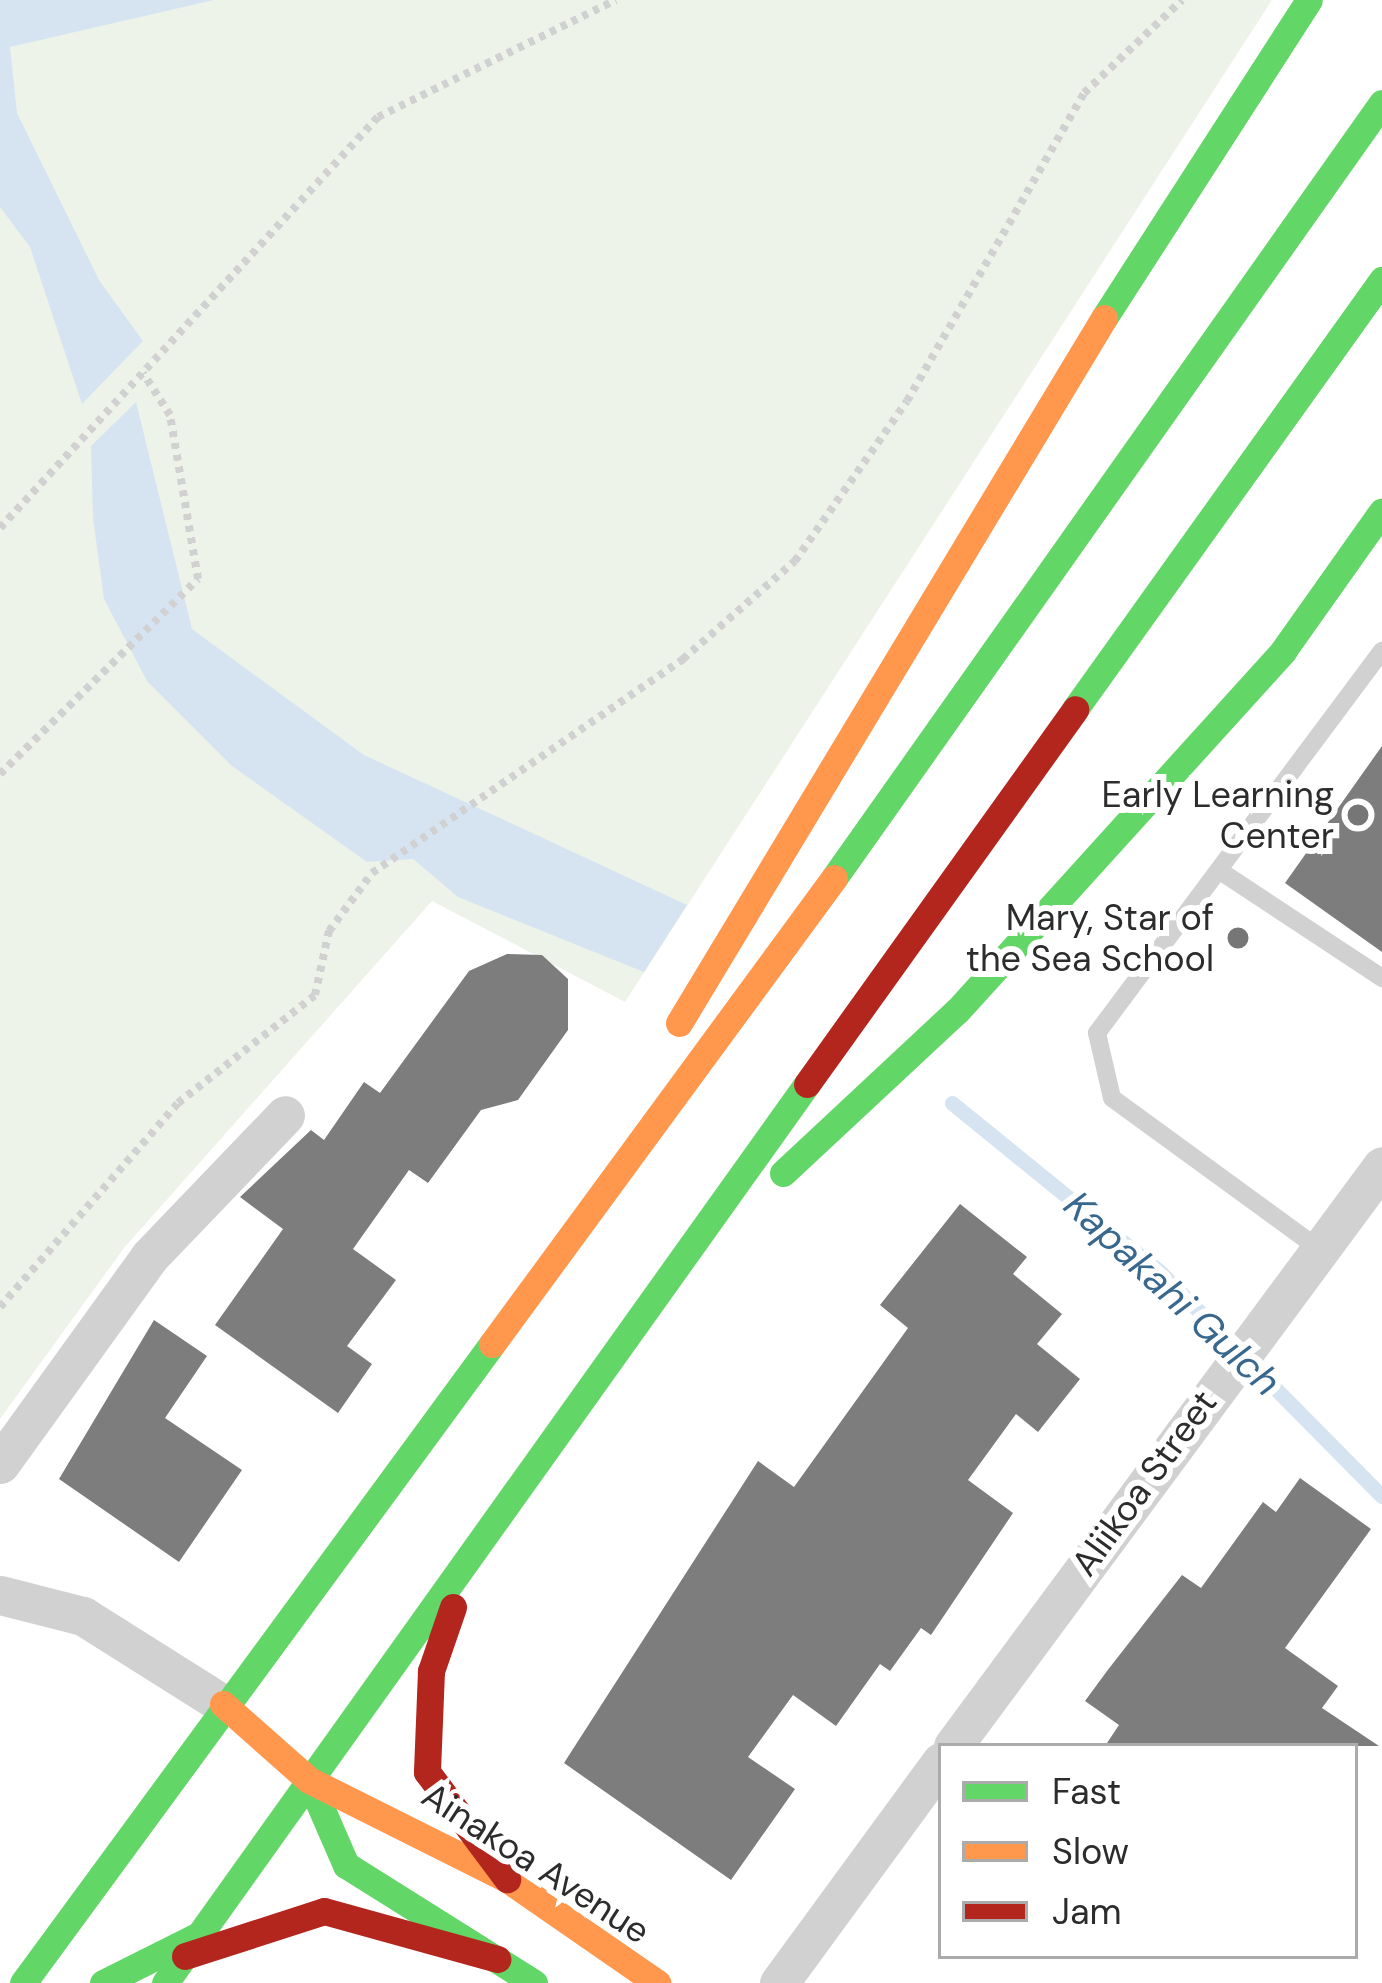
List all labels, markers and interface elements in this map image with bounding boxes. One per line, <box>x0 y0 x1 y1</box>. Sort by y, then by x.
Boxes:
place label: Early Learning Center <box>1102 772 1334 857</box>
marker: Early Learning Center <box>1345 802 1371 828</box>
place label: Mary, Star of the Sea School <box>966 895 1214 980</box>
marker: Mary, Star of the Sea School <box>1225 925 1251 951</box>
water label: Kapakahi Gulch <box>1054 1182 1290 1406</box>
street label: Aliikoa Street <box>1062 1382 1226 1584</box>
legend <box>938 1743 1358 1959</box>
text: Fast <box>1052 1768 1121 1815</box>
street label: Ainakoa Avenue <box>414 1773 658 1953</box>
text: Slow <box>1052 1828 1129 1875</box>
text: Jam <box>1052 1888 1122 1935</box>

